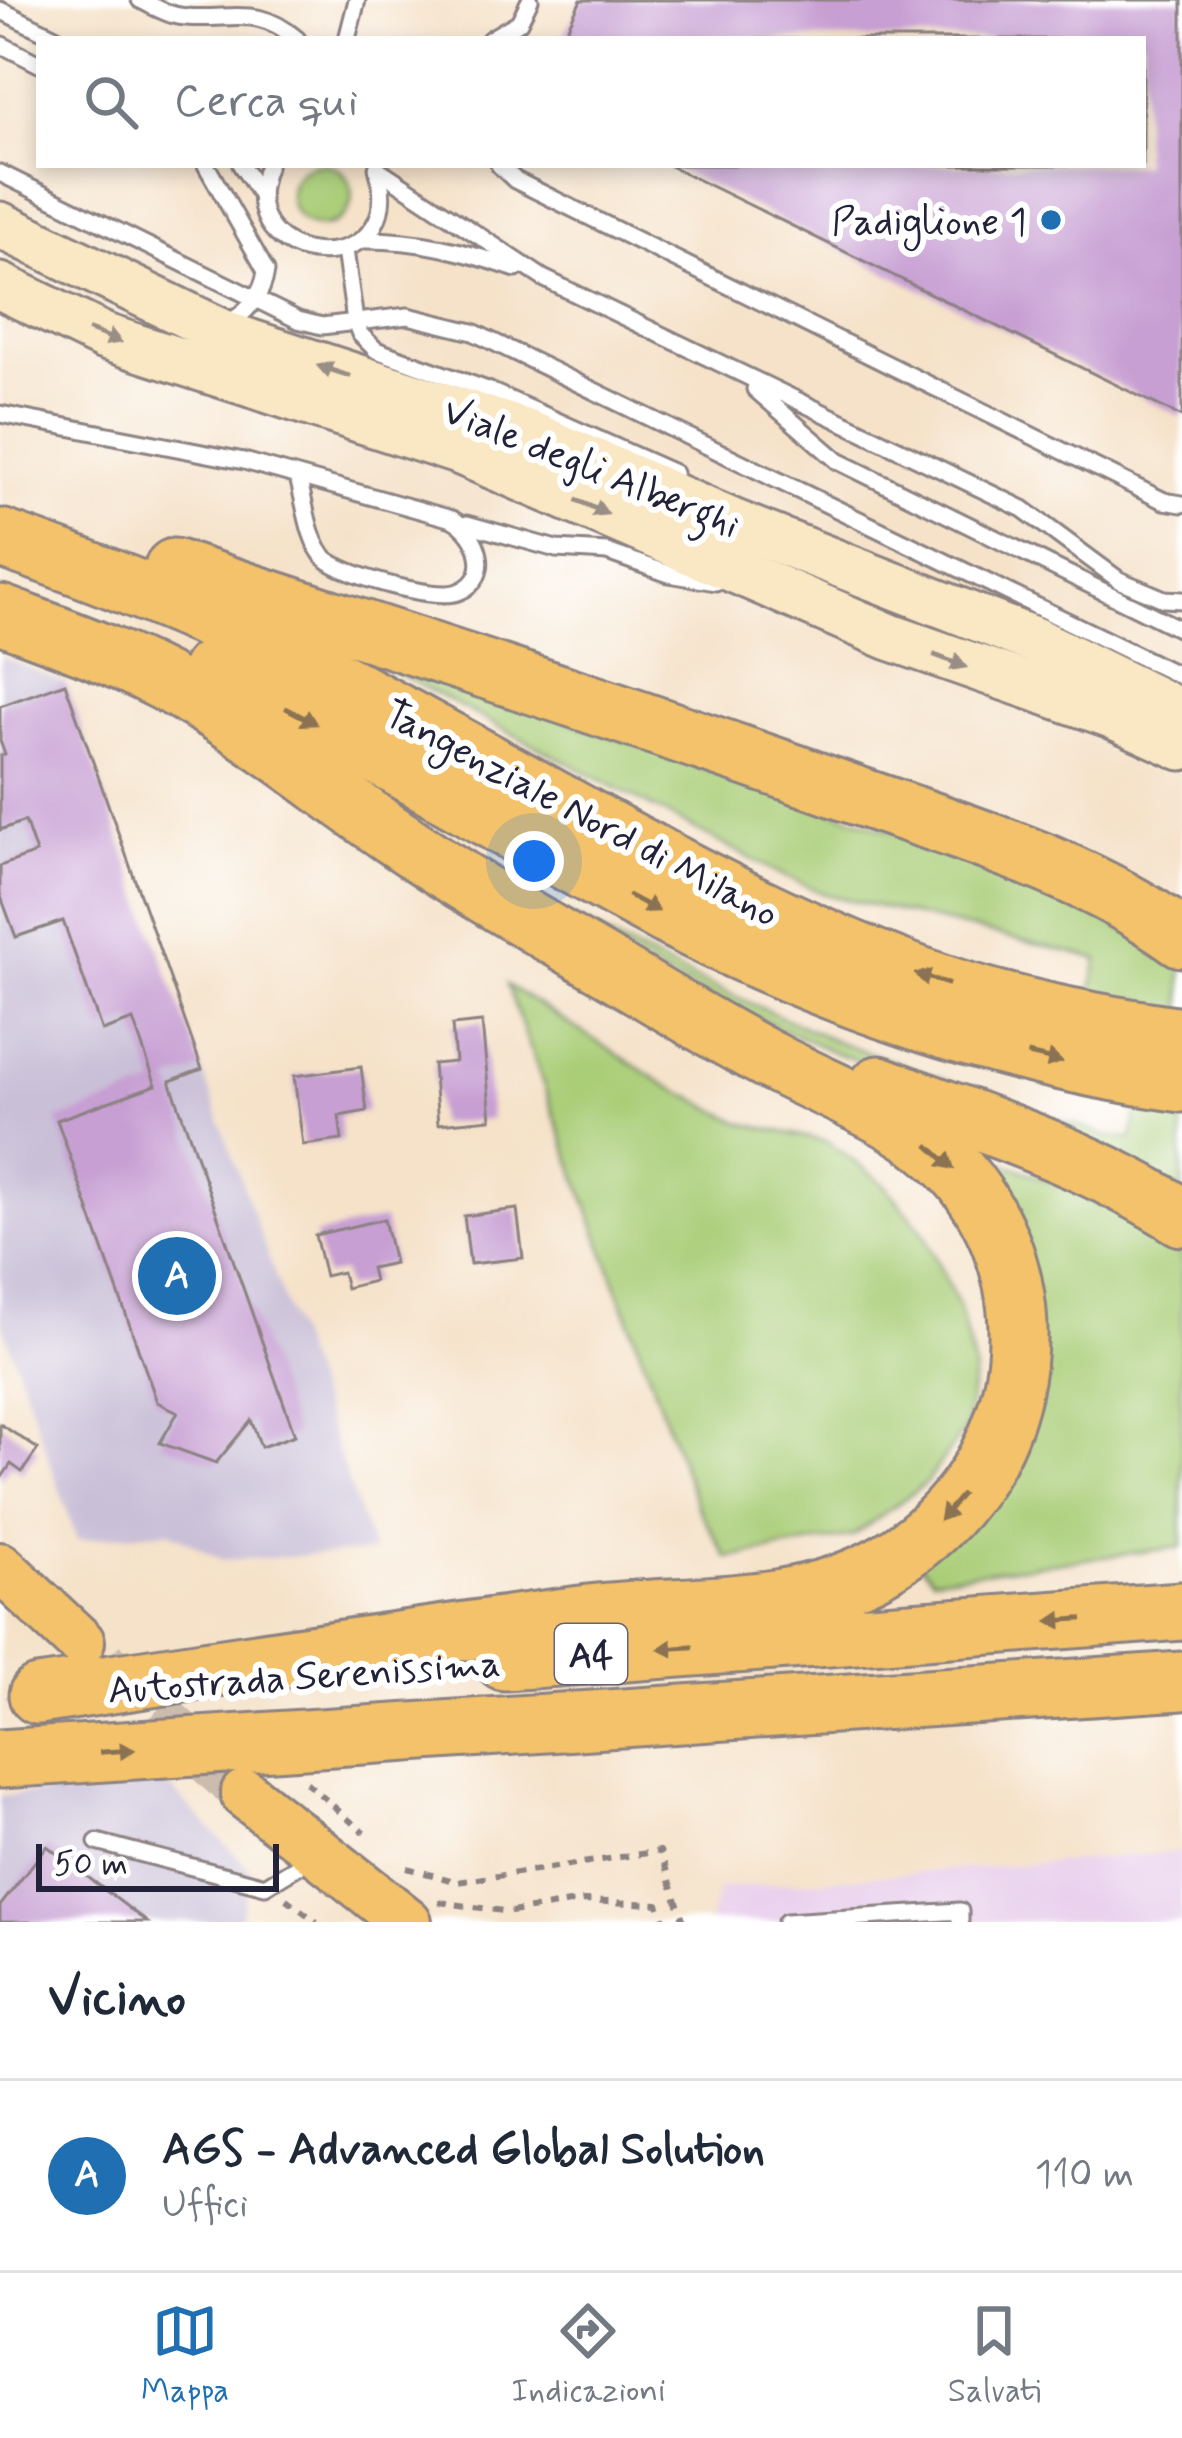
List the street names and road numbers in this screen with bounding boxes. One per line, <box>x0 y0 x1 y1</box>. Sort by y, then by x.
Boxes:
street label: Viale degli Alberghi <box>434 387 746 555</box>
street label: Tangenziale Nord di Milano <box>373 689 787 944</box>
road number: A4 <box>555 1624 627 1684</box>
street label: Autostrada Serenissima <box>106 1639 502 1718</box>

